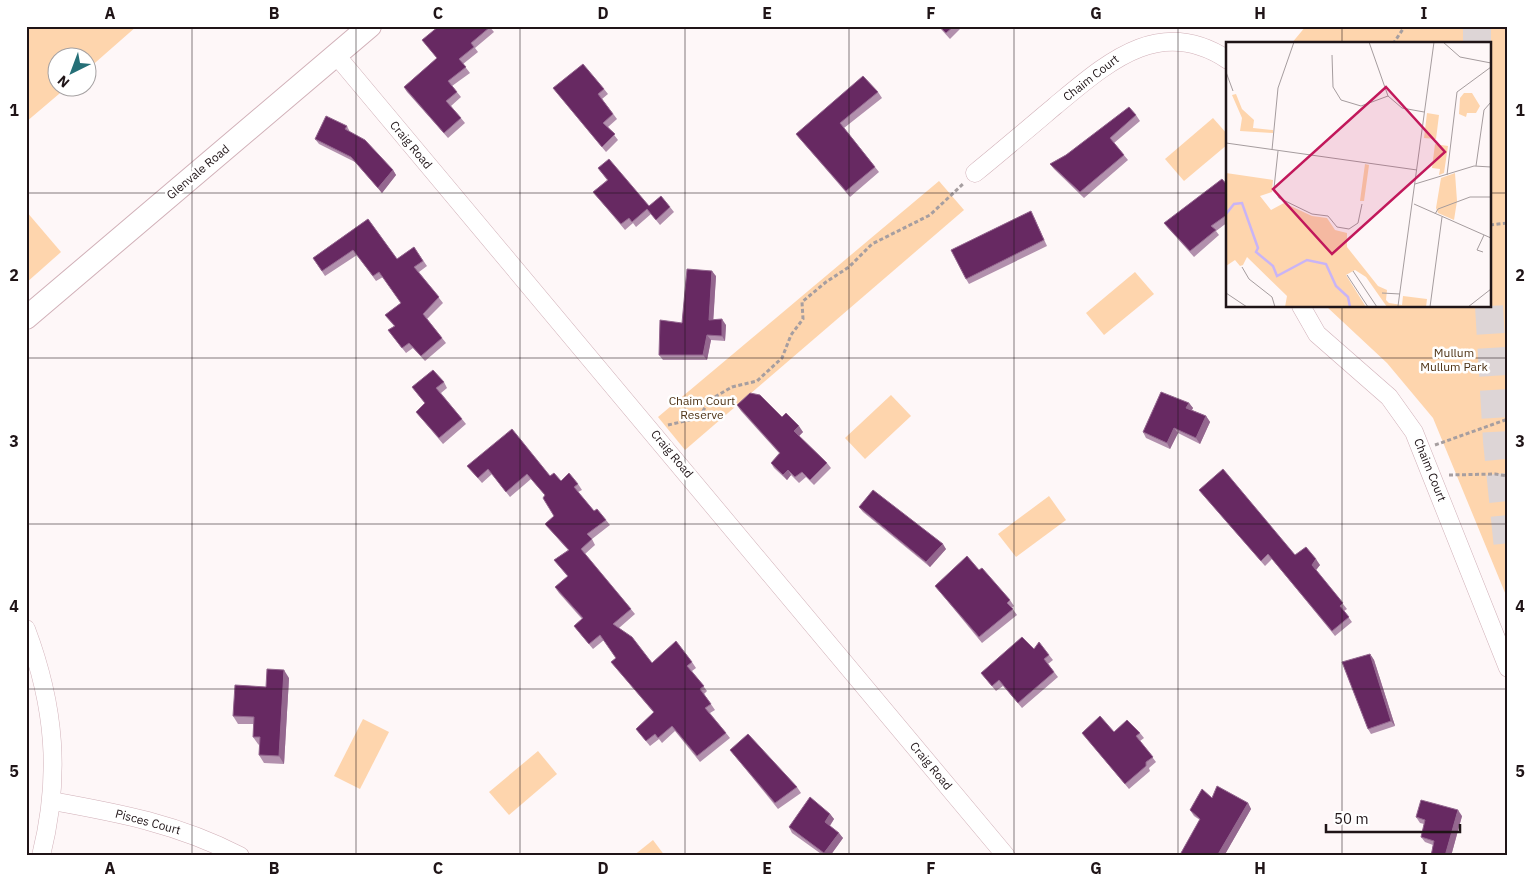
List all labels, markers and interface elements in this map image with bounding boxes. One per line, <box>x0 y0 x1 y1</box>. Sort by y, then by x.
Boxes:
text: A <box>105 3 116 23</box>
text: B <box>269 3 280 23</box>
text: C <box>433 3 443 23</box>
text: D <box>597 3 609 23</box>
text: E <box>762 3 772 23</box>
text: F <box>926 3 936 23</box>
text: G <box>1090 3 1102 23</box>
text: H <box>1254 3 1266 23</box>
text: I <box>1421 3 1428 23</box>
inset map <box>1226 42 1492 308</box>
north arrow <box>48 48 98 98</box>
street label: Chaim Court <box>1060 51 1122 104</box>
text: N <box>54 72 73 92</box>
text: 1 <box>9 100 19 120</box>
text: 1 <box>1515 100 1525 120</box>
street label: Craig Road <box>387 118 436 172</box>
street label: Glenvale Road <box>163 141 232 202</box>
text: 2 <box>9 265 19 285</box>
text: 2 <box>1515 265 1525 285</box>
park label: Mullum Mullum Park <box>1420 345 1488 374</box>
park label: Chaim Court Reserve <box>669 393 735 422</box>
street label: Craig Road <box>648 427 697 481</box>
text: 3 <box>9 431 19 451</box>
text: 3 <box>1515 431 1525 451</box>
street label: Chaim Court <box>1411 436 1450 504</box>
text: 4 <box>9 596 19 616</box>
text: 4 <box>1515 596 1525 616</box>
street label: Craig Road <box>907 739 956 793</box>
text: 5 <box>9 761 19 781</box>
text: 5 <box>1515 761 1525 781</box>
scale bar <box>1326 802 1460 834</box>
street label: Pisces Court <box>114 806 182 837</box>
text: 50 m <box>1334 809 1369 828</box>
text: A <box>105 858 116 878</box>
text: B <box>269 858 280 878</box>
text: C <box>433 858 443 878</box>
text: D <box>597 858 609 878</box>
text: E <box>762 858 772 878</box>
text: F <box>926 858 936 878</box>
text: G <box>1090 858 1102 878</box>
text: H <box>1254 858 1266 878</box>
text: I <box>1421 858 1428 878</box>

